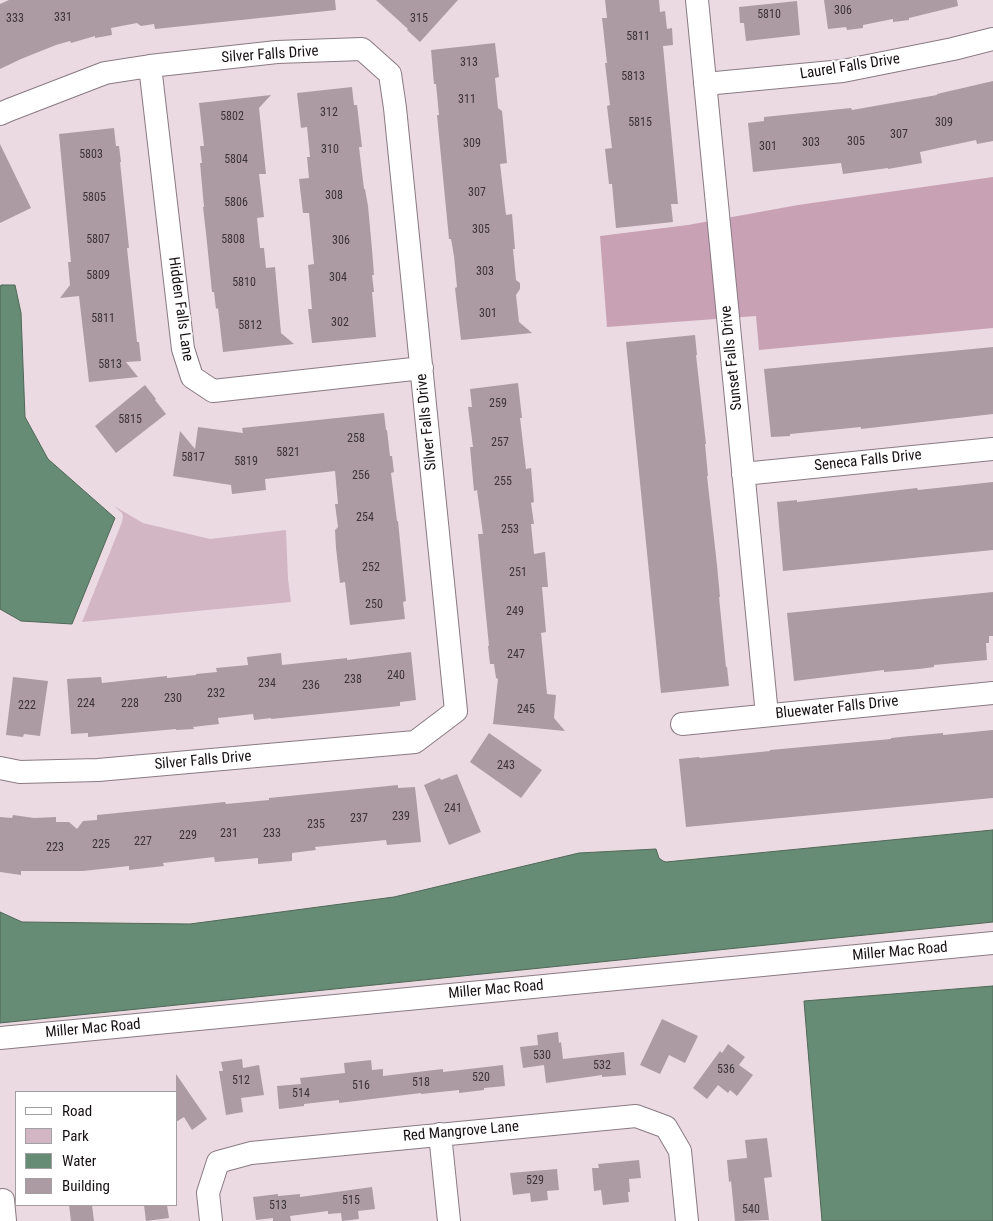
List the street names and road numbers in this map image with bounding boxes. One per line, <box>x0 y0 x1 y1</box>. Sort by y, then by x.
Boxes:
street label: Silver Falls Drive <box>221 43 319 67</box>
street label: Laurel Falls Drive <box>799 50 901 84</box>
street label: Hidden Falls Lane <box>164 256 196 362</box>
street label: Sunset Falls Drive <box>718 305 746 411</box>
street label: Silver Falls Drive <box>413 373 441 471</box>
street label: Seneca Falls Drive <box>813 446 923 476</box>
street label: Bluewater Falls Drive <box>775 693 899 723</box>
street label: Silver Falls Drive <box>154 748 252 774</box>
street label: Miller Mac Road <box>852 939 948 965</box>
street label: Miller Mac Road <box>448 977 544 1003</box>
street label: Miller Mac Road <box>45 1016 141 1042</box>
street label: Red Mangrove Lane <box>402 1118 520 1146</box>

